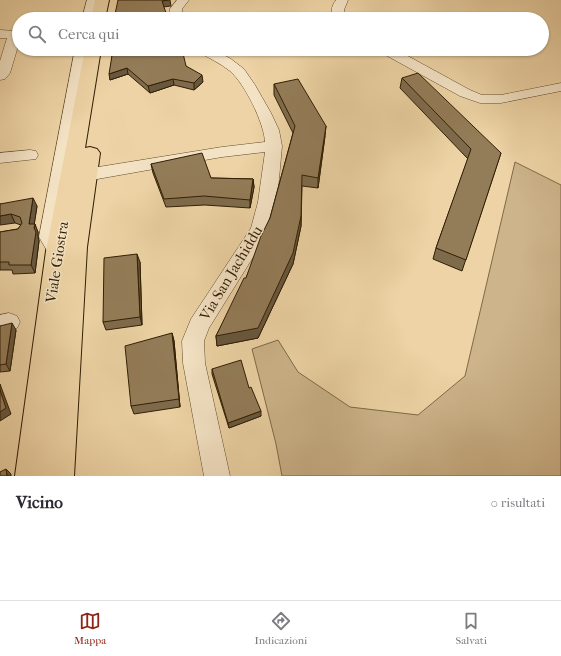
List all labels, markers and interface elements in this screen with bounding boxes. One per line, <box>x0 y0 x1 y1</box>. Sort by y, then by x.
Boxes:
search box <box>12 12 549 56</box>
icon: search <box>26 23 48 45</box>
text: Cerca qui <box>58 25 119 43</box>
street label: Viale Giostra <box>42 219 73 305</box>
street label: Via San Jachiddu <box>195 222 267 324</box>
text: Vicino <box>16 492 63 512</box>
text: 0 risultati <box>491 495 545 510</box>
tab: Mappa <box>74 610 106 647</box>
tab: Indicazioni <box>254 610 307 647</box>
tab: Salvati <box>456 610 487 647</box>

